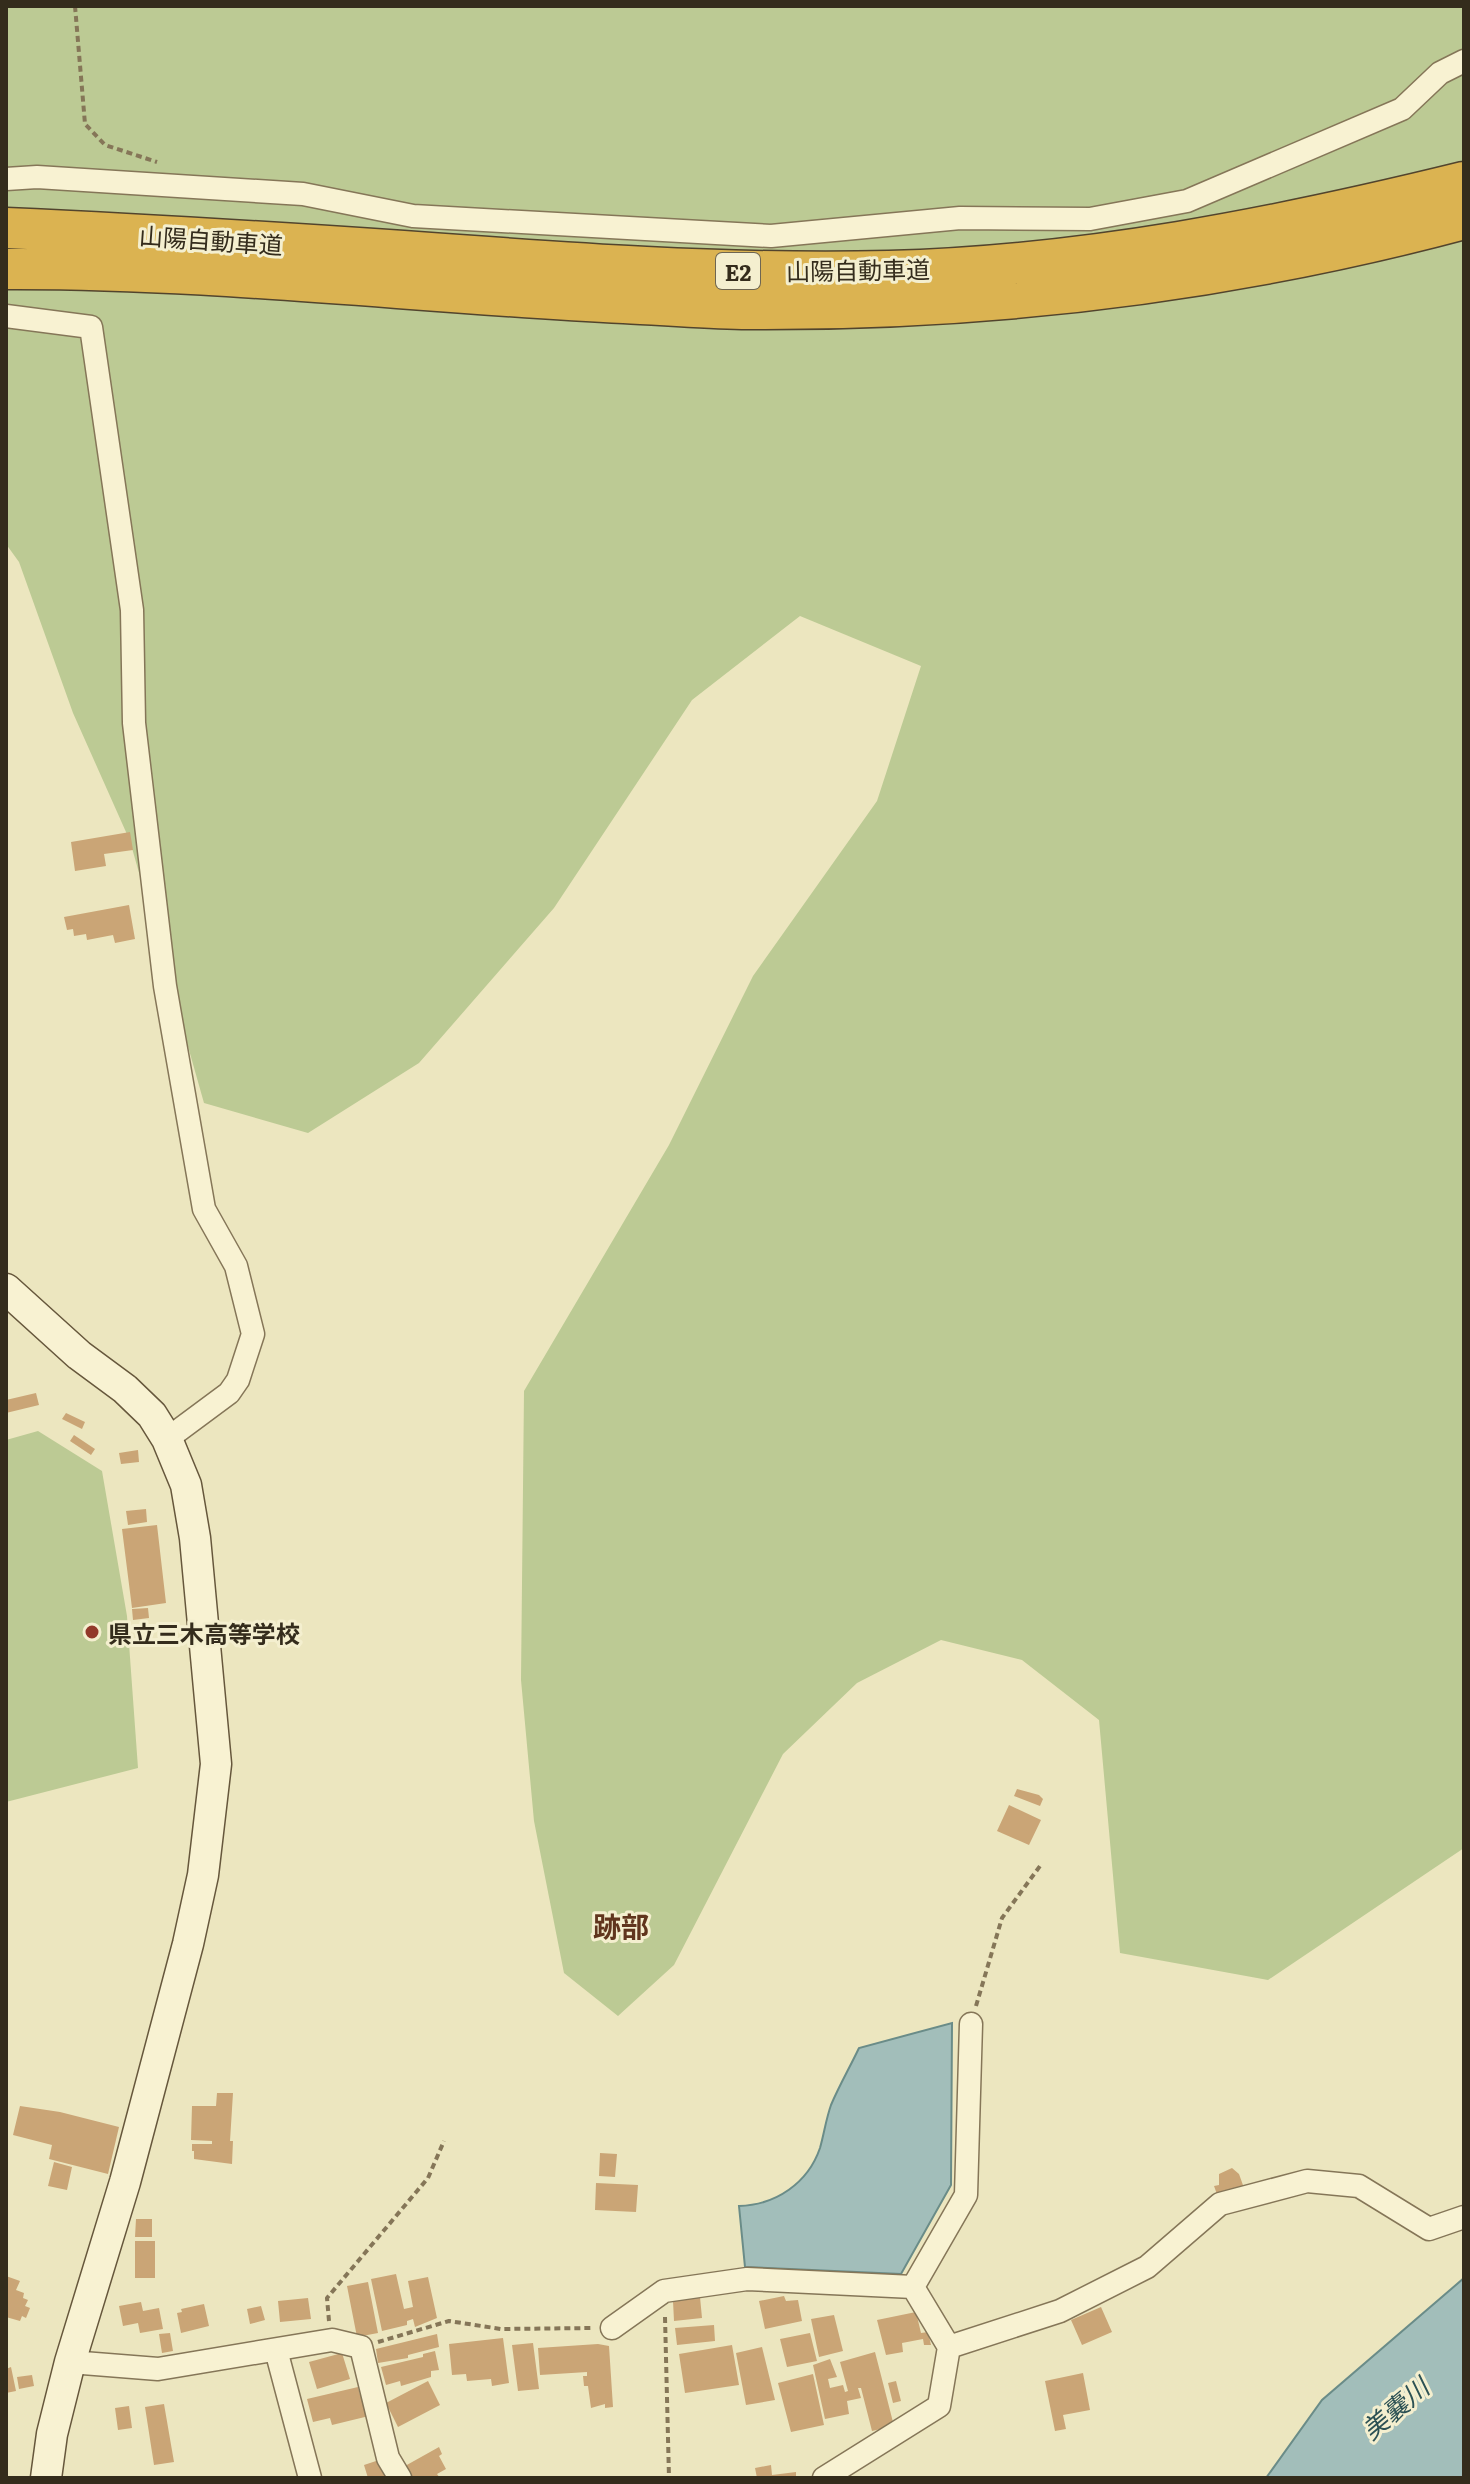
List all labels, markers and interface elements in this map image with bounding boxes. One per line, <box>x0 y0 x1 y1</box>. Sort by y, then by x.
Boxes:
street label: 山陽自動車道 <box>138 217 284 261</box>
street label: 山陽自動車道 <box>786 250 930 288</box>
road number: E2 <box>716 253 760 289</box>
place label: 県立三木高等学校 <box>108 1615 300 1650</box>
marker: 県立三木高等学校 <box>83 1623 101 1641</box>
district label: 跡部 <box>593 1904 649 1946</box>
water label: 美嚢川 <box>1352 2365 1439 2447</box>

